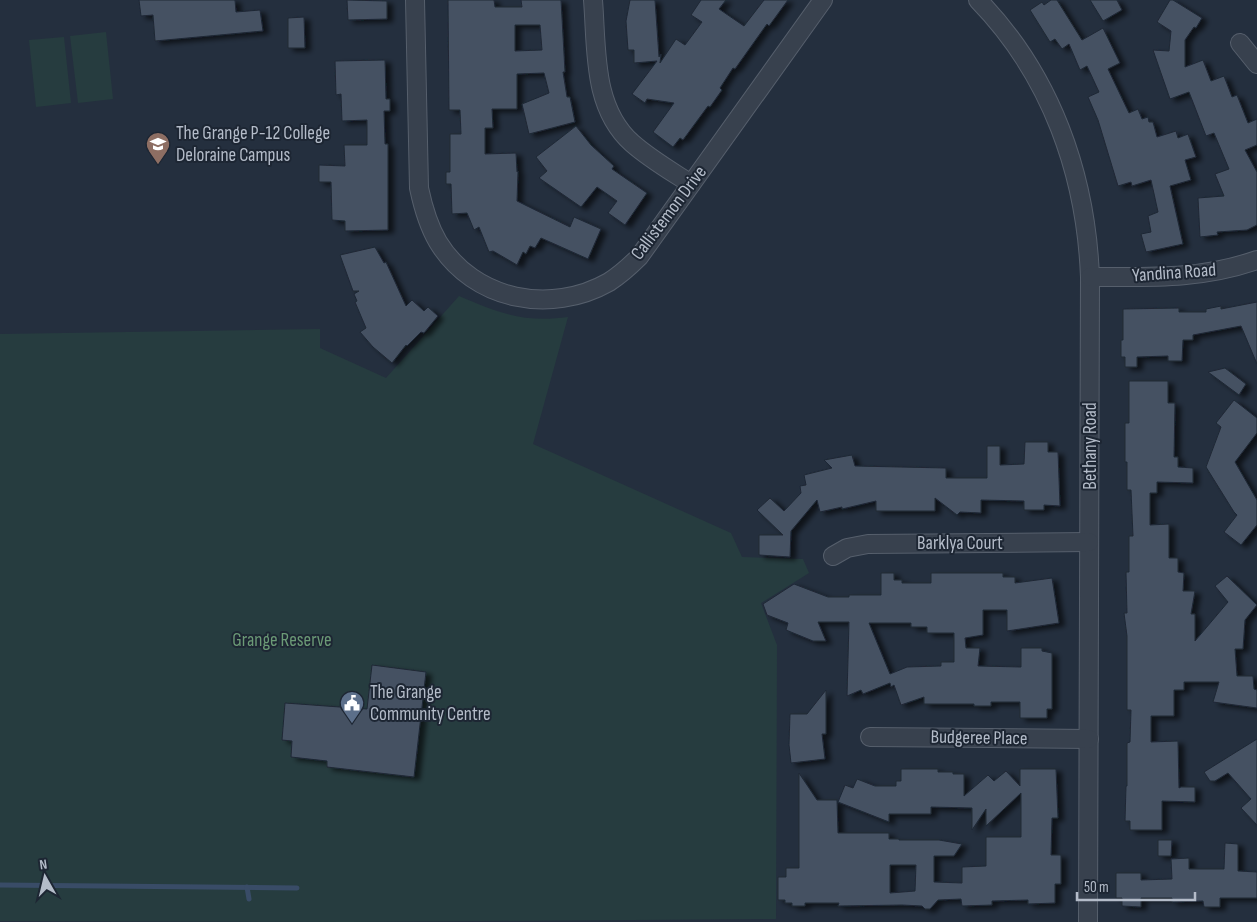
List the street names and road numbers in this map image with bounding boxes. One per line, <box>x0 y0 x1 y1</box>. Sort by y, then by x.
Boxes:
street label: Callistemon Drive <box>626 161 712 265</box>
street label: Yandina Road <box>1131 259 1217 287</box>
street label: Bethany Road <box>1079 402 1102 490</box>
street label: Barklya Court <box>917 532 1003 555</box>
street label: Budgeree Place <box>930 726 1028 750</box>

